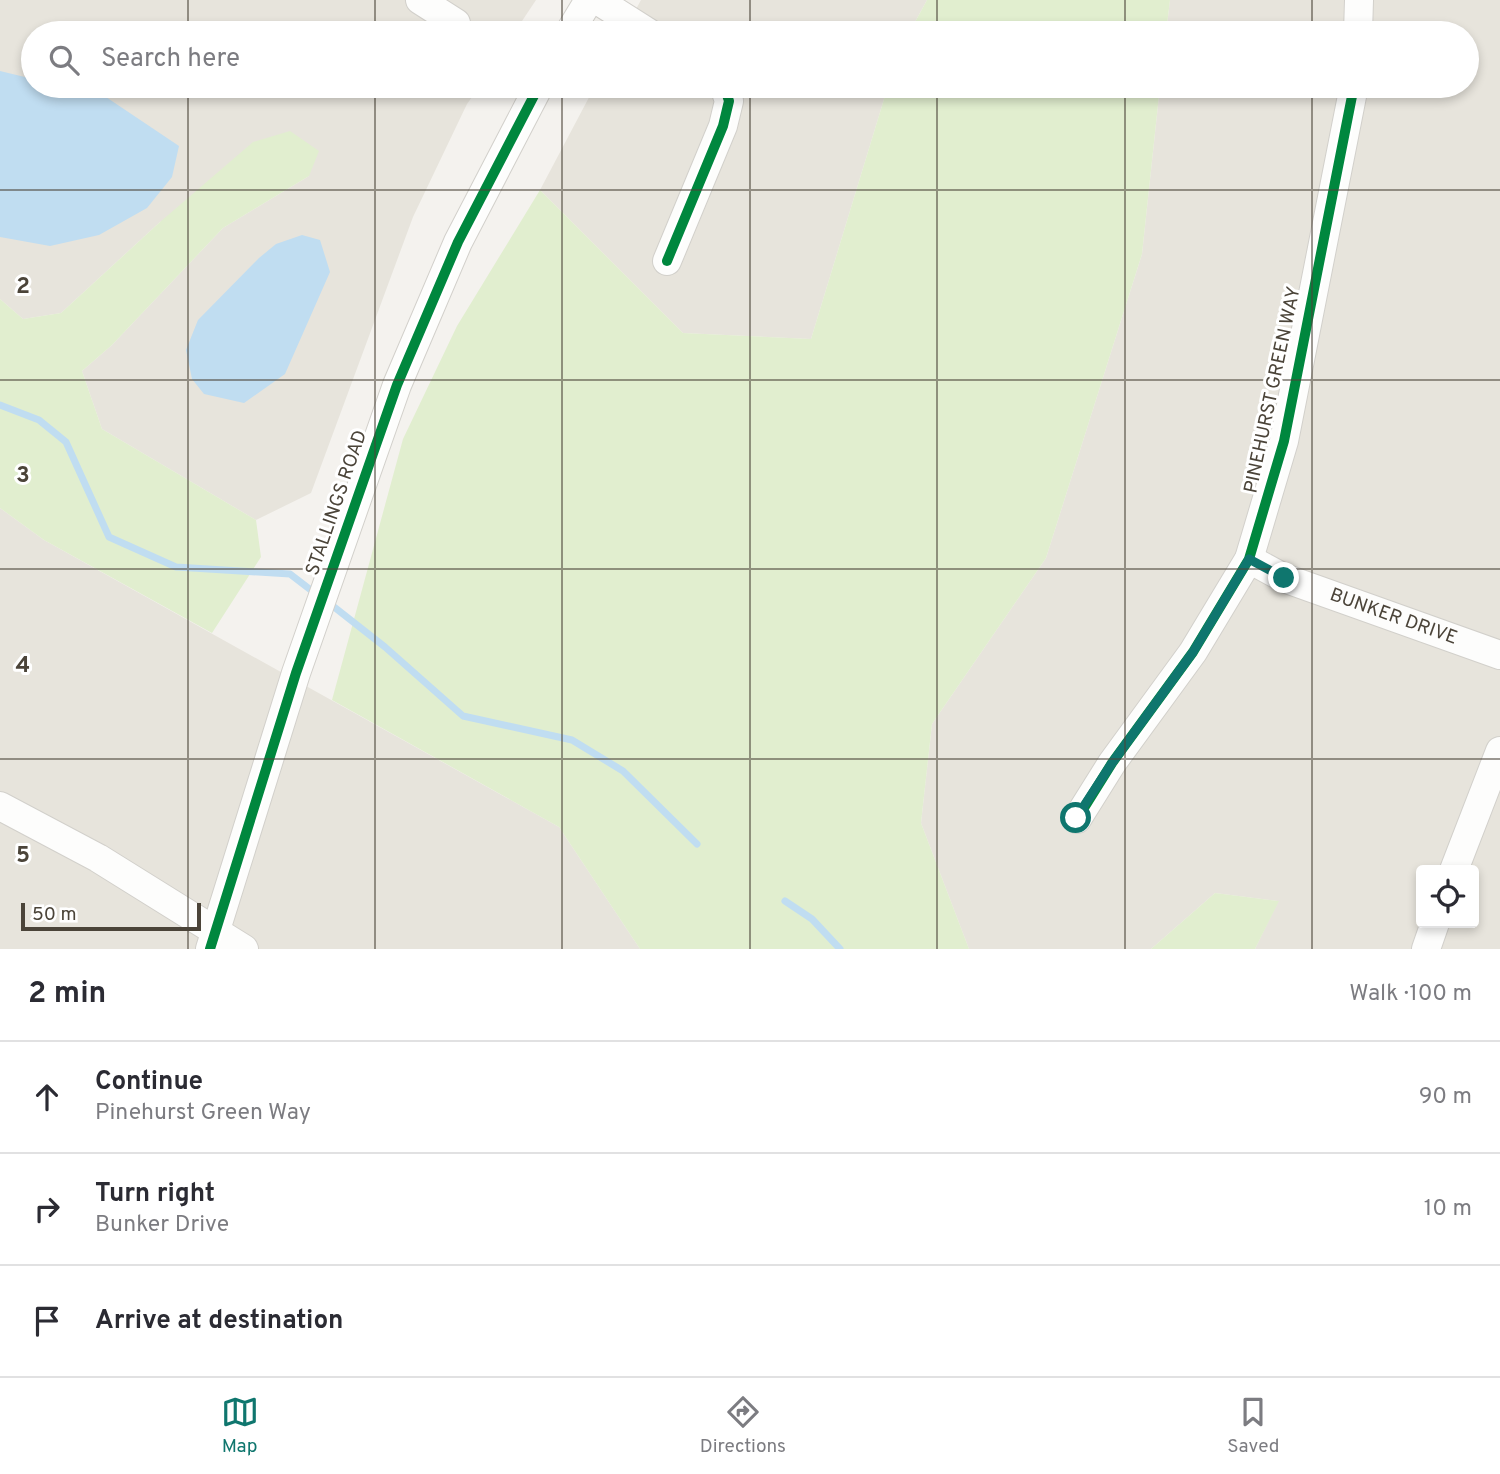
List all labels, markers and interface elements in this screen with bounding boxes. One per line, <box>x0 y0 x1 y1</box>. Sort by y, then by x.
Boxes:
search box <box>21 21 1479 98</box>
icon: search <box>45 41 83 79</box>
text: Search here <box>101 43 240 76</box>
text: 2 <box>16 273 30 302</box>
street label: PINEHURST GREEN WAY <box>1239 285 1307 495</box>
street label: STALLINGS ROAD <box>301 427 373 579</box>
text: 3 <box>16 462 30 491</box>
route end <box>1268 562 1299 593</box>
street label: BUNKER DRIVE <box>1326 583 1461 651</box>
text: 4 <box>16 652 30 681</box>
route start <box>1060 802 1091 833</box>
text: 5 <box>16 842 30 871</box>
map controls <box>1416 865 1479 928</box>
button: locate <box>1416 865 1479 928</box>
scale bar <box>21 900 201 932</box>
text: 50 m <box>32 903 77 927</box>
text: 2 min <box>28 976 106 1013</box>
text: Walk · 100 m <box>1349 980 1472 1009</box>
text: Continue <box>95 1066 203 1099</box>
icon: ahead <box>28 1078 66 1116</box>
text: 90 m <box>1419 1083 1472 1112</box>
text: Pinehurst Green Way <box>95 1099 311 1128</box>
text: Turn right <box>95 1178 215 1211</box>
icon: right <box>28 1190 66 1228</box>
text: 10 m <box>1424 1195 1472 1224</box>
text: Bunker Drive <box>95 1211 229 1240</box>
icon: arrive <box>28 1302 66 1340</box>
text: Arrive at destination <box>95 1305 343 1338</box>
tab: Map <box>221 1393 259 1459</box>
tab: Directions <box>700 1393 786 1459</box>
tab: Saved <box>1227 1393 1279 1459</box>

